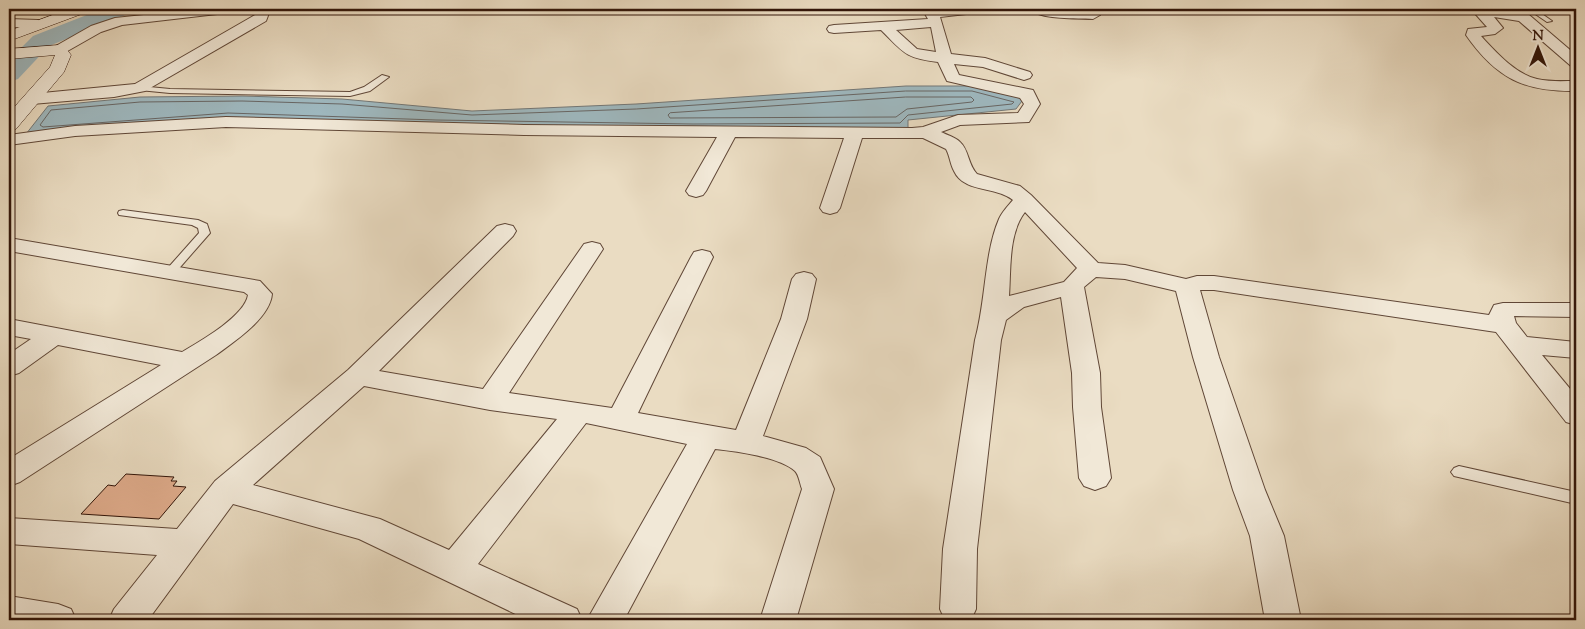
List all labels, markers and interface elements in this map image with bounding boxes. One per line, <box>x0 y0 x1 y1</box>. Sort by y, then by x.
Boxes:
north arrow <box>1512 22 1562 72</box>
text: N <box>1532 27 1544 47</box>

